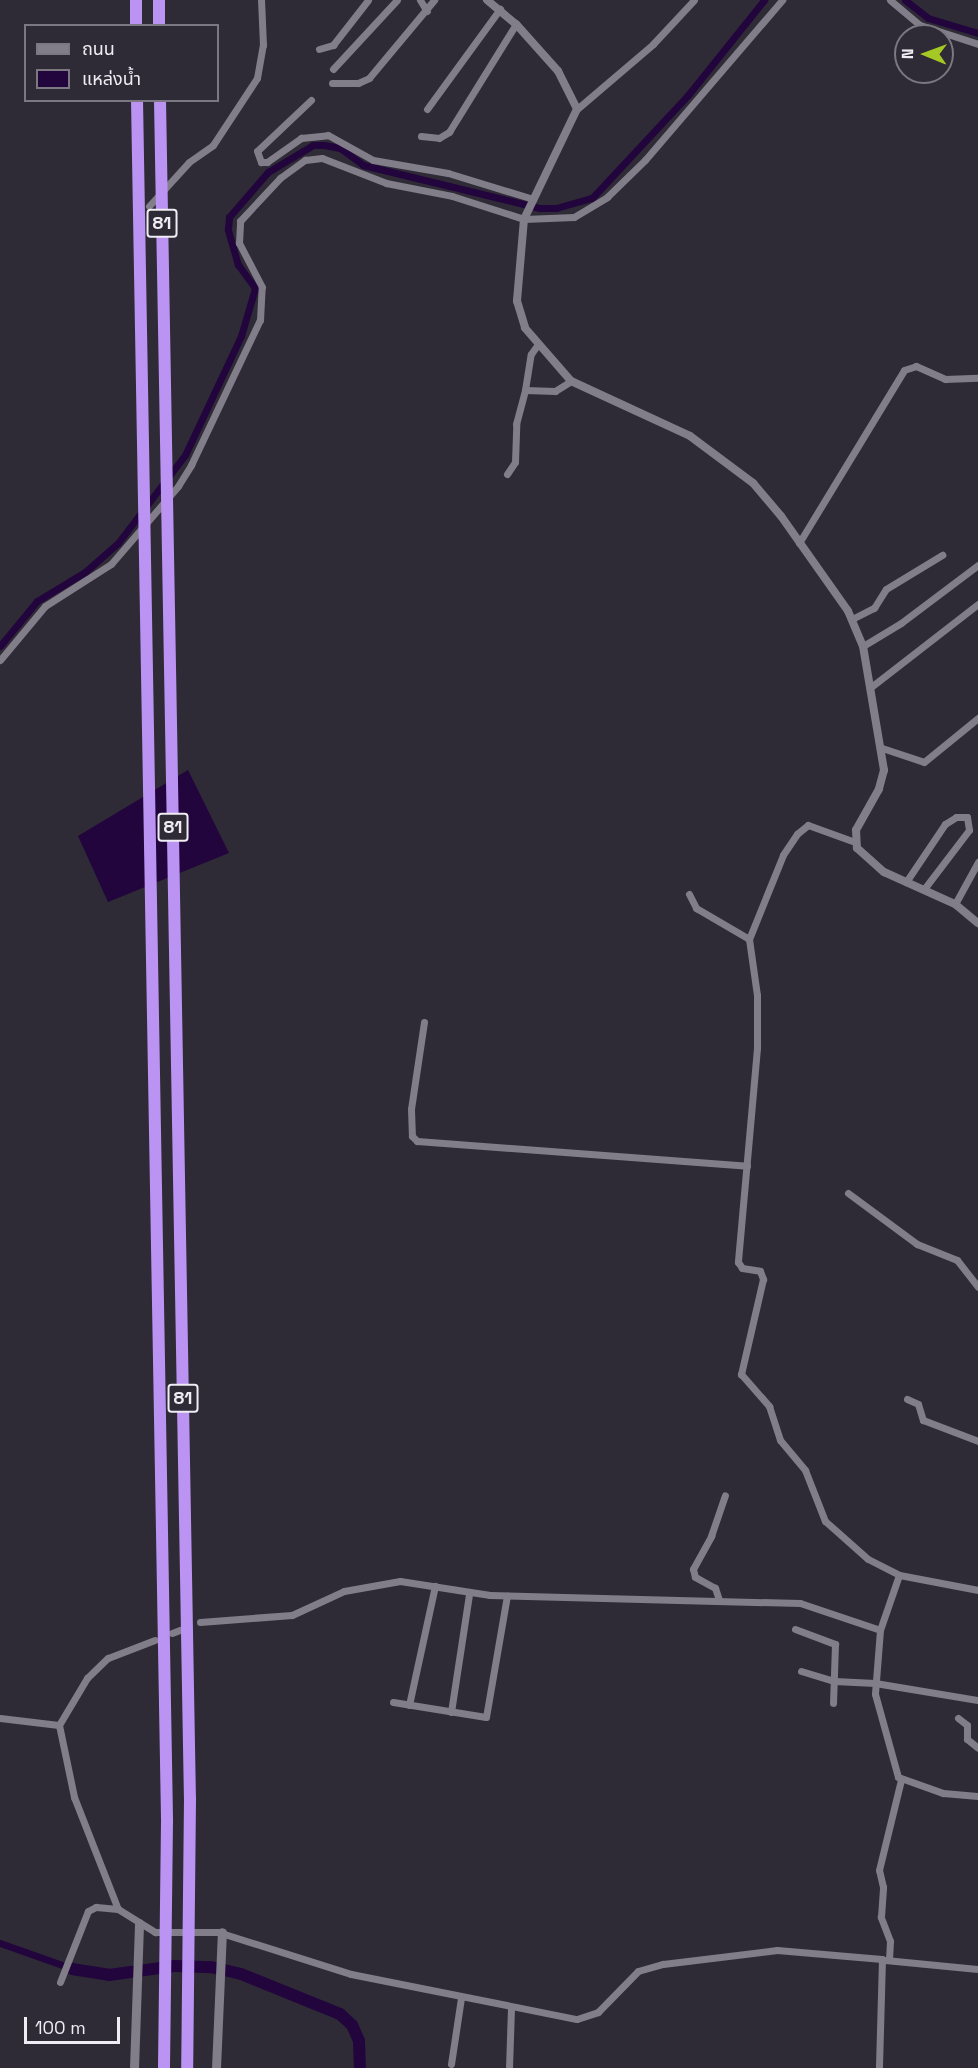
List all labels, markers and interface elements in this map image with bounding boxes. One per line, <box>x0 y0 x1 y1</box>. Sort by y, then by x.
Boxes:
legend <box>24 24 219 102</box>
north arrow <box>894 24 954 84</box>
text: ถนน <box>82 37 115 60</box>
text: N <box>897 48 918 59</box>
text: แหล่งน้ำ <box>82 67 141 90</box>
road number: 81 <box>146 208 178 238</box>
road number: 81 <box>156 812 190 842</box>
road number: 81 <box>166 1383 200 1413</box>
scale bar <box>27 2005 123 2043</box>
text: 100 m <box>35 2016 86 2039</box>

